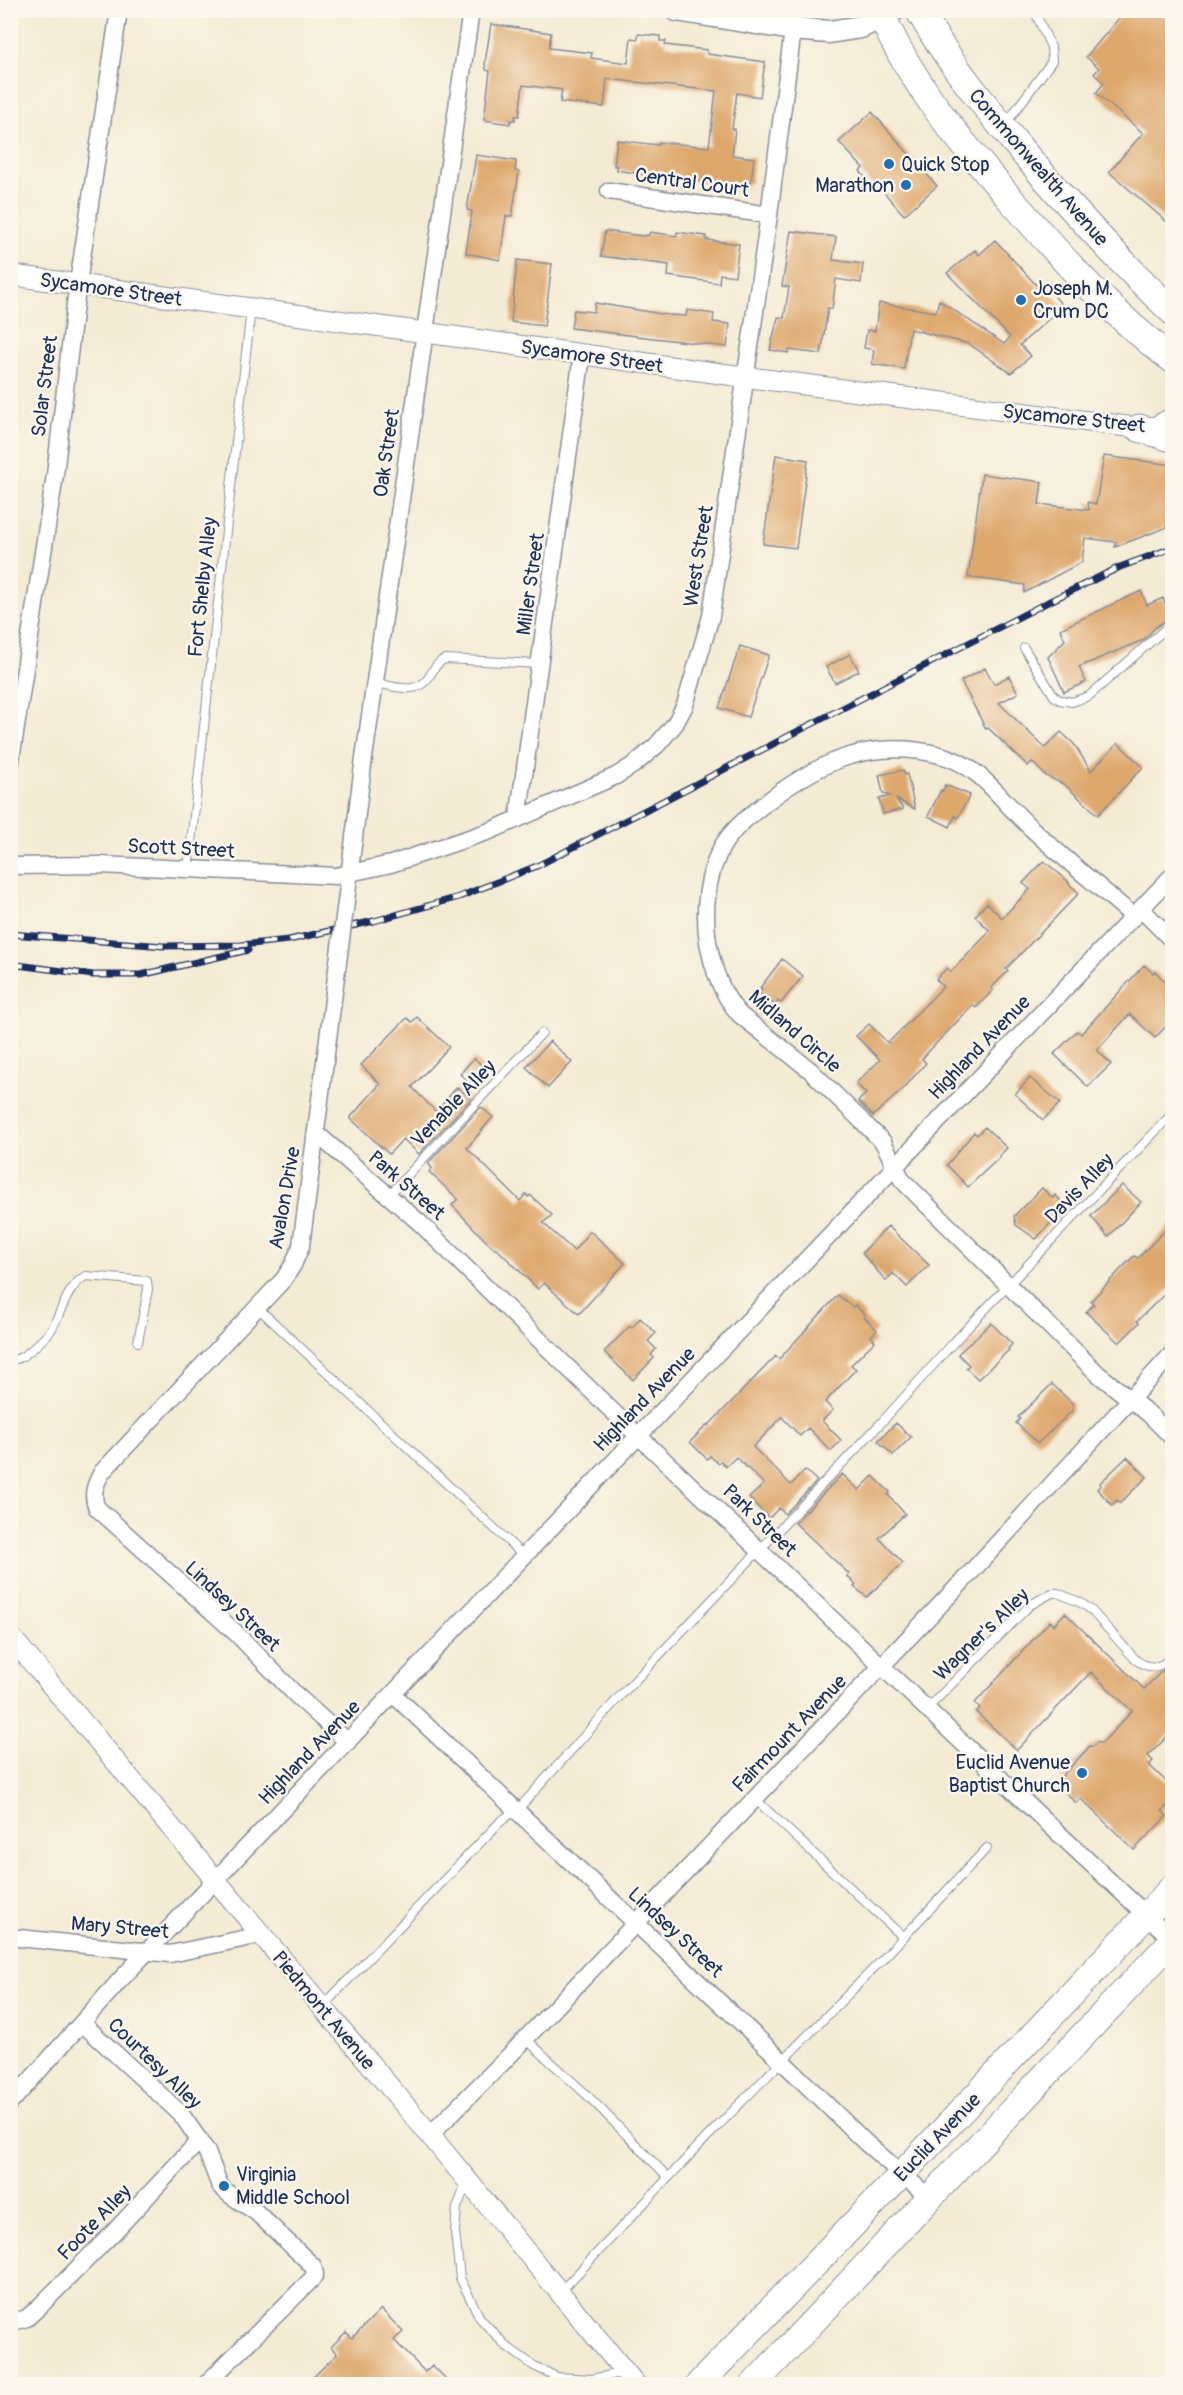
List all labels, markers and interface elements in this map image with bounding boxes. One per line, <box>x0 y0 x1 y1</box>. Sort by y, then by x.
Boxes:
street label: Commonwealth Avenue <box>963 83 1114 251</box>
place label: Quick Stop <box>901 152 990 177</box>
marker: Quick Stop <box>882 157 896 171</box>
street label: Central Court <box>633 162 751 203</box>
place label: Marathon <box>815 173 894 198</box>
marker: Marathon <box>899 178 913 192</box>
street label: Sycamore Street <box>38 267 185 312</box>
place label: Joseph M. Crum DC <box>1033 276 1113 324</box>
marker: Joseph M. Crum DC <box>1014 293 1028 307</box>
street label: Solar Street <box>26 333 63 438</box>
street label: Sycamore Street <box>519 334 666 379</box>
street label: Sycamore Street <box>1001 399 1147 439</box>
street label: Oak Street <box>368 406 405 499</box>
street label: West Street <box>678 503 719 609</box>
street label: Fort Shelby Alley <box>183 515 222 658</box>
street label: Miller Street <box>511 530 550 637</box>
street label: Scott Street <box>127 833 236 864</box>
street label: Midland Circle <box>743 984 846 1078</box>
street label: Highland Avenue <box>923 990 1036 1105</box>
street label: Venable Alley <box>406 1054 501 1152</box>
street label: Avalon Drive <box>263 1145 306 1251</box>
street label: Park Street <box>363 1145 451 1226</box>
street label: Davis Alley <box>1040 1147 1119 1229</box>
street label: Highland Avenue <box>588 1342 701 1457</box>
street label: Park Street <box>717 1479 803 1563</box>
street label: Lindsey Street <box>180 1556 286 1658</box>
street label: Wagner's Alley <box>928 1582 1035 1686</box>
street label: Fairmount Avenue <box>727 1669 852 1798</box>
street label: Highland Avenue <box>253 1695 366 1810</box>
place label: Euclid Avenue Baptist Church <box>949 1750 1070 1798</box>
marker: Euclid Avenue Baptist Church <box>1075 1766 1089 1780</box>
street label: Lindsey Street <box>623 1882 729 1984</box>
street label: Mary Street <box>70 1911 171 1944</box>
street label: Piedmont Avenue <box>267 1946 381 2075</box>
street label: Courtesy Alley <box>102 2012 207 2115</box>
street label: Euclid Avenue <box>889 2087 986 2187</box>
place label: Virginia Middle School <box>236 2162 350 2210</box>
street label: Foote Alley <box>52 2179 137 2265</box>
marker: Virginia Middle School <box>217 2179 231 2193</box>

